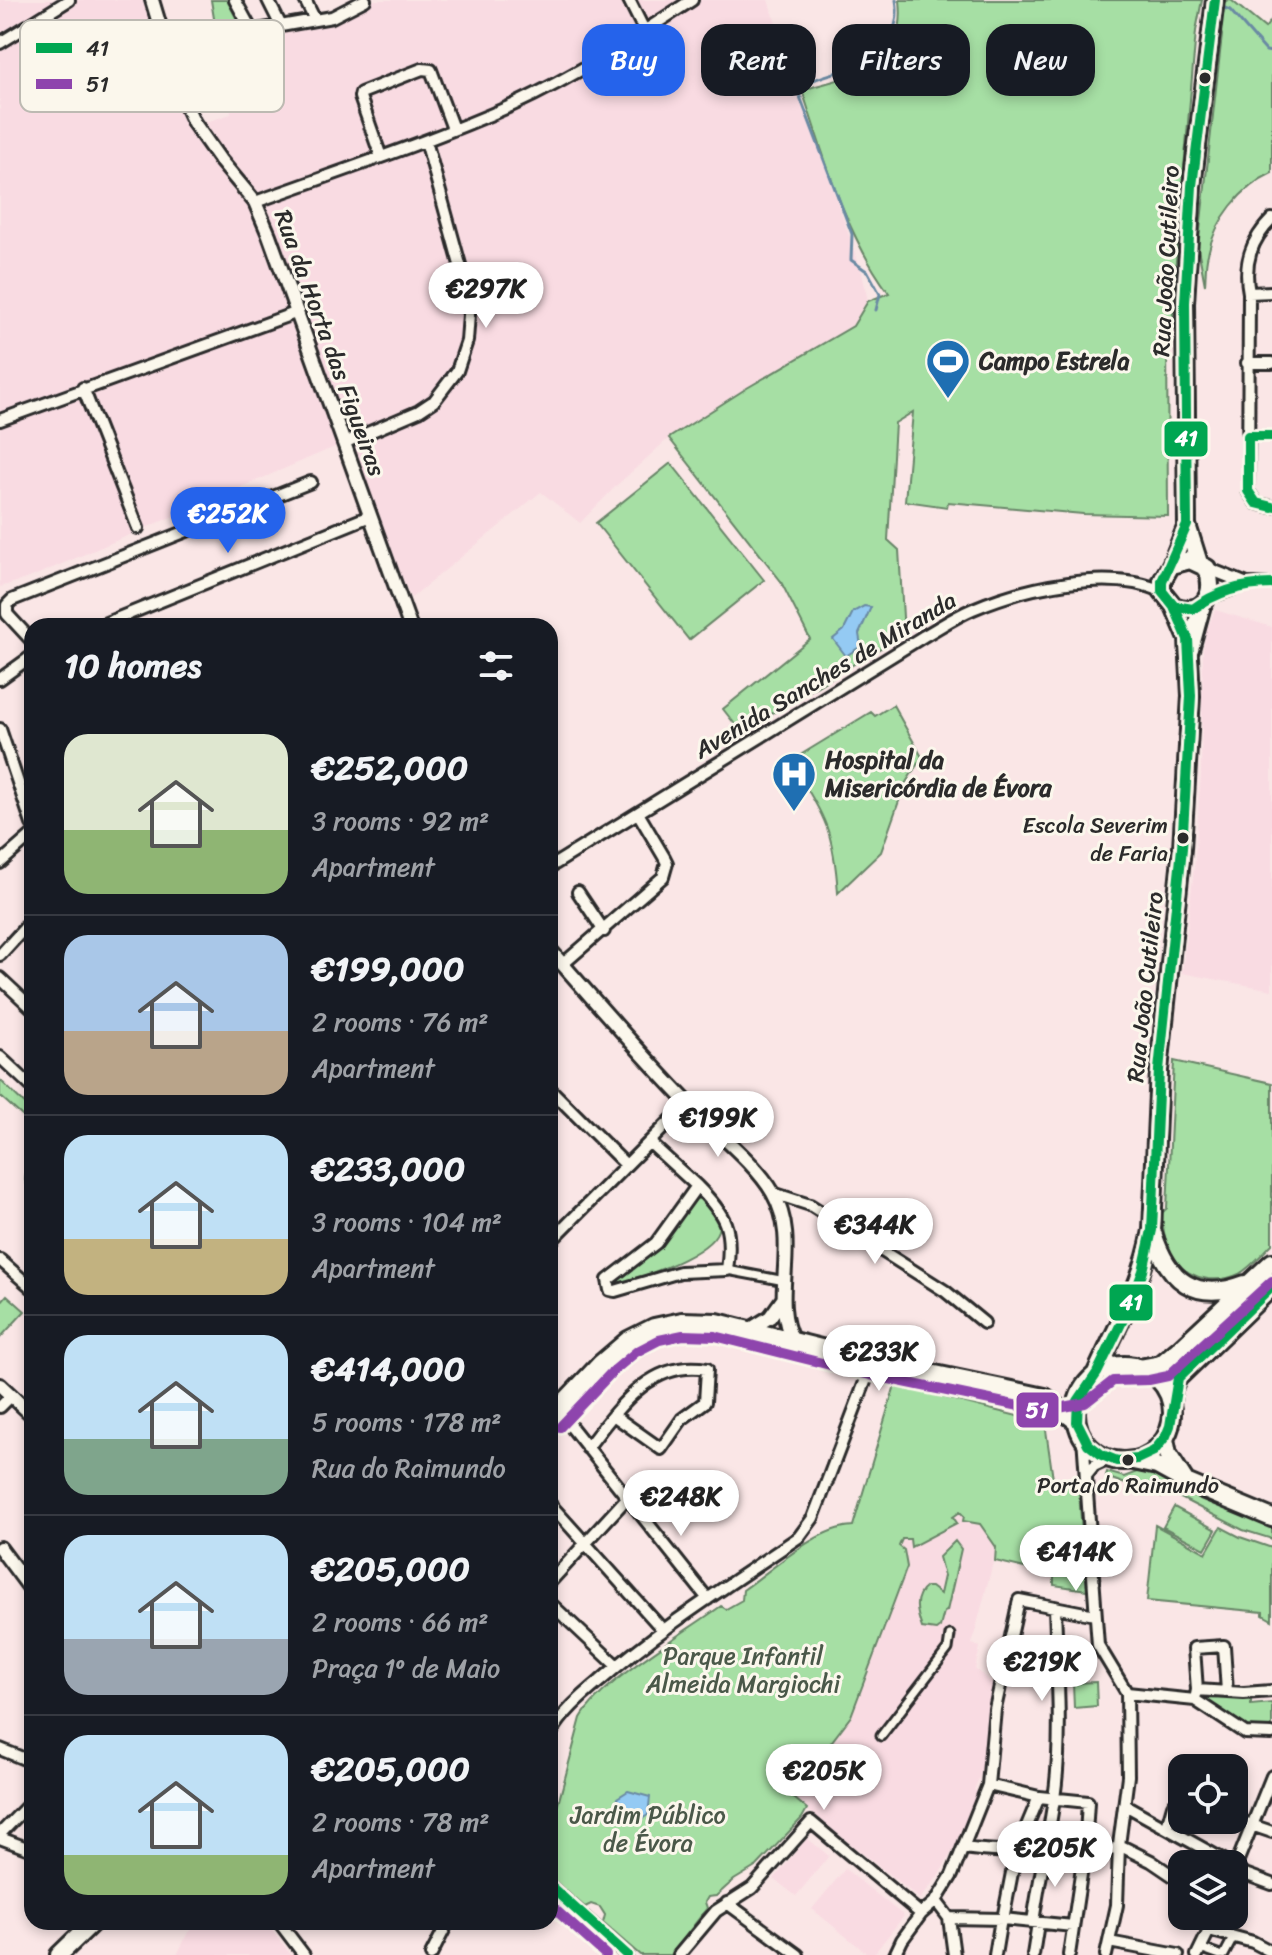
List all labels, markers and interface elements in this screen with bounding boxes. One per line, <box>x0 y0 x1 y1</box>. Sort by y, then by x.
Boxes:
legend <box>20 20 284 112</box>
chip: Buy <box>582 24 685 96</box>
chip: Rent <box>701 24 816 96</box>
chip: Filters <box>832 24 970 96</box>
chip: New <box>986 24 1095 96</box>
text: 41 <box>86 29 109 68</box>
text: 51 <box>86 65 109 104</box>
unlabelled marker <box>1197 70 1213 86</box>
street label: Rua João Cutileiro <box>1140 164 1192 358</box>
street label: Rua da Horta das Figueiras <box>262 204 398 482</box>
pin: €297K <box>430 262 542 330</box>
text: €297K <box>447 265 525 311</box>
sports icon: Campo Estrela <box>924 337 972 400</box>
place label: Campo Estrela <box>978 340 1130 382</box>
text: 41 <box>1173 419 1198 458</box>
line badge: 41 <box>1163 420 1209 458</box>
pin: €252K <box>172 487 284 555</box>
text: €252K <box>189 490 267 536</box>
street label: Avenida Sanches de Miranda <box>685 580 964 771</box>
text: 10 homes <box>64 636 202 696</box>
icon: filters <box>474 644 518 688</box>
text: €252,000 <box>312 738 468 798</box>
place label: Hospital da Misericórdia de Évora <box>824 739 1053 809</box>
hospital icon: Hospital da Misericórdia de Évora <box>770 750 818 813</box>
icon: home <box>128 766 224 862</box>
text: 3 rooms · 92 m² <box>312 798 489 844</box>
place label: Escola Severim de Faria <box>1023 806 1168 873</box>
marker: Escola Severim de Faria <box>1175 830 1191 846</box>
text: Apartment <box>312 844 435 890</box>
street label: Rua João Cutileiro <box>1114 890 1176 1084</box>
text: €199,000 <box>312 939 465 999</box>
icon: home <box>128 967 224 1063</box>
text: 2 rooms · 76 m² <box>312 999 489 1045</box>
text: Apartment <box>312 1045 435 1091</box>
pin: €199K <box>662 1091 774 1159</box>
text: €199K <box>680 1094 756 1140</box>
text: €233,000 <box>312 1139 465 1199</box>
icon: home <box>128 1167 224 1263</box>
pin: €344K <box>819 1198 931 1266</box>
text: 3 rooms · 104 m² <box>312 1199 502 1245</box>
text: €344K <box>835 1201 915 1247</box>
text: Apartment <box>312 1245 435 1291</box>
line badge: 41 <box>1108 1283 1154 1322</box>
text: 41 <box>1118 1283 1143 1322</box>
pin: €233K <box>823 1325 935 1393</box>
text: €233K <box>841 1328 917 1374</box>
text: €414,000 <box>312 1339 465 1399</box>
icon: home <box>128 1367 224 1463</box>
line badge: 51 <box>1015 1391 1060 1429</box>
text: 51 <box>1026 1391 1049 1430</box>
text: 5 rooms · 178 m² <box>312 1399 501 1445</box>
text: Rua do Raimundo <box>312 1445 506 1491</box>
marker: Porta do Raimundo <box>1120 1452 1136 1468</box>
place label: Porta do Raimundo <box>1037 1466 1219 1505</box>
pin: €248K <box>625 1470 737 1538</box>
text: €248K <box>641 1473 721 1519</box>
pin: €414K <box>1020 1525 1132 1593</box>
text: €414K <box>1038 1528 1114 1574</box>
text: €205,000 <box>312 1539 470 1599</box>
icon: home <box>128 1567 224 1663</box>
text: 2 rooms · 66 m² <box>312 1599 488 1645</box>
park label: Parque Infantil Almeida Margiochi <box>645 1635 841 1705</box>
pin: €219K <box>986 1635 1098 1703</box>
text: €219K <box>1004 1638 1080 1684</box>
text: Praça 1º de Maio <box>312 1645 500 1691</box>
text: €205,000 <box>312 1739 470 1799</box>
pin: €205K <box>768 1744 880 1812</box>
text: €205K <box>784 1747 864 1793</box>
map controls <box>1168 1754 1248 1930</box>
button: locate <box>1168 1754 1248 1834</box>
icon: home <box>128 1767 224 1863</box>
park label: Jardim Público de Évora <box>569 1794 726 1864</box>
text: 2 rooms · 78 m² <box>312 1799 489 1845</box>
pin: €205K <box>999 1821 1111 1889</box>
text: €205K <box>1015 1824 1095 1870</box>
text: Apartment <box>312 1845 435 1891</box>
button: layers <box>1168 1850 1248 1930</box>

